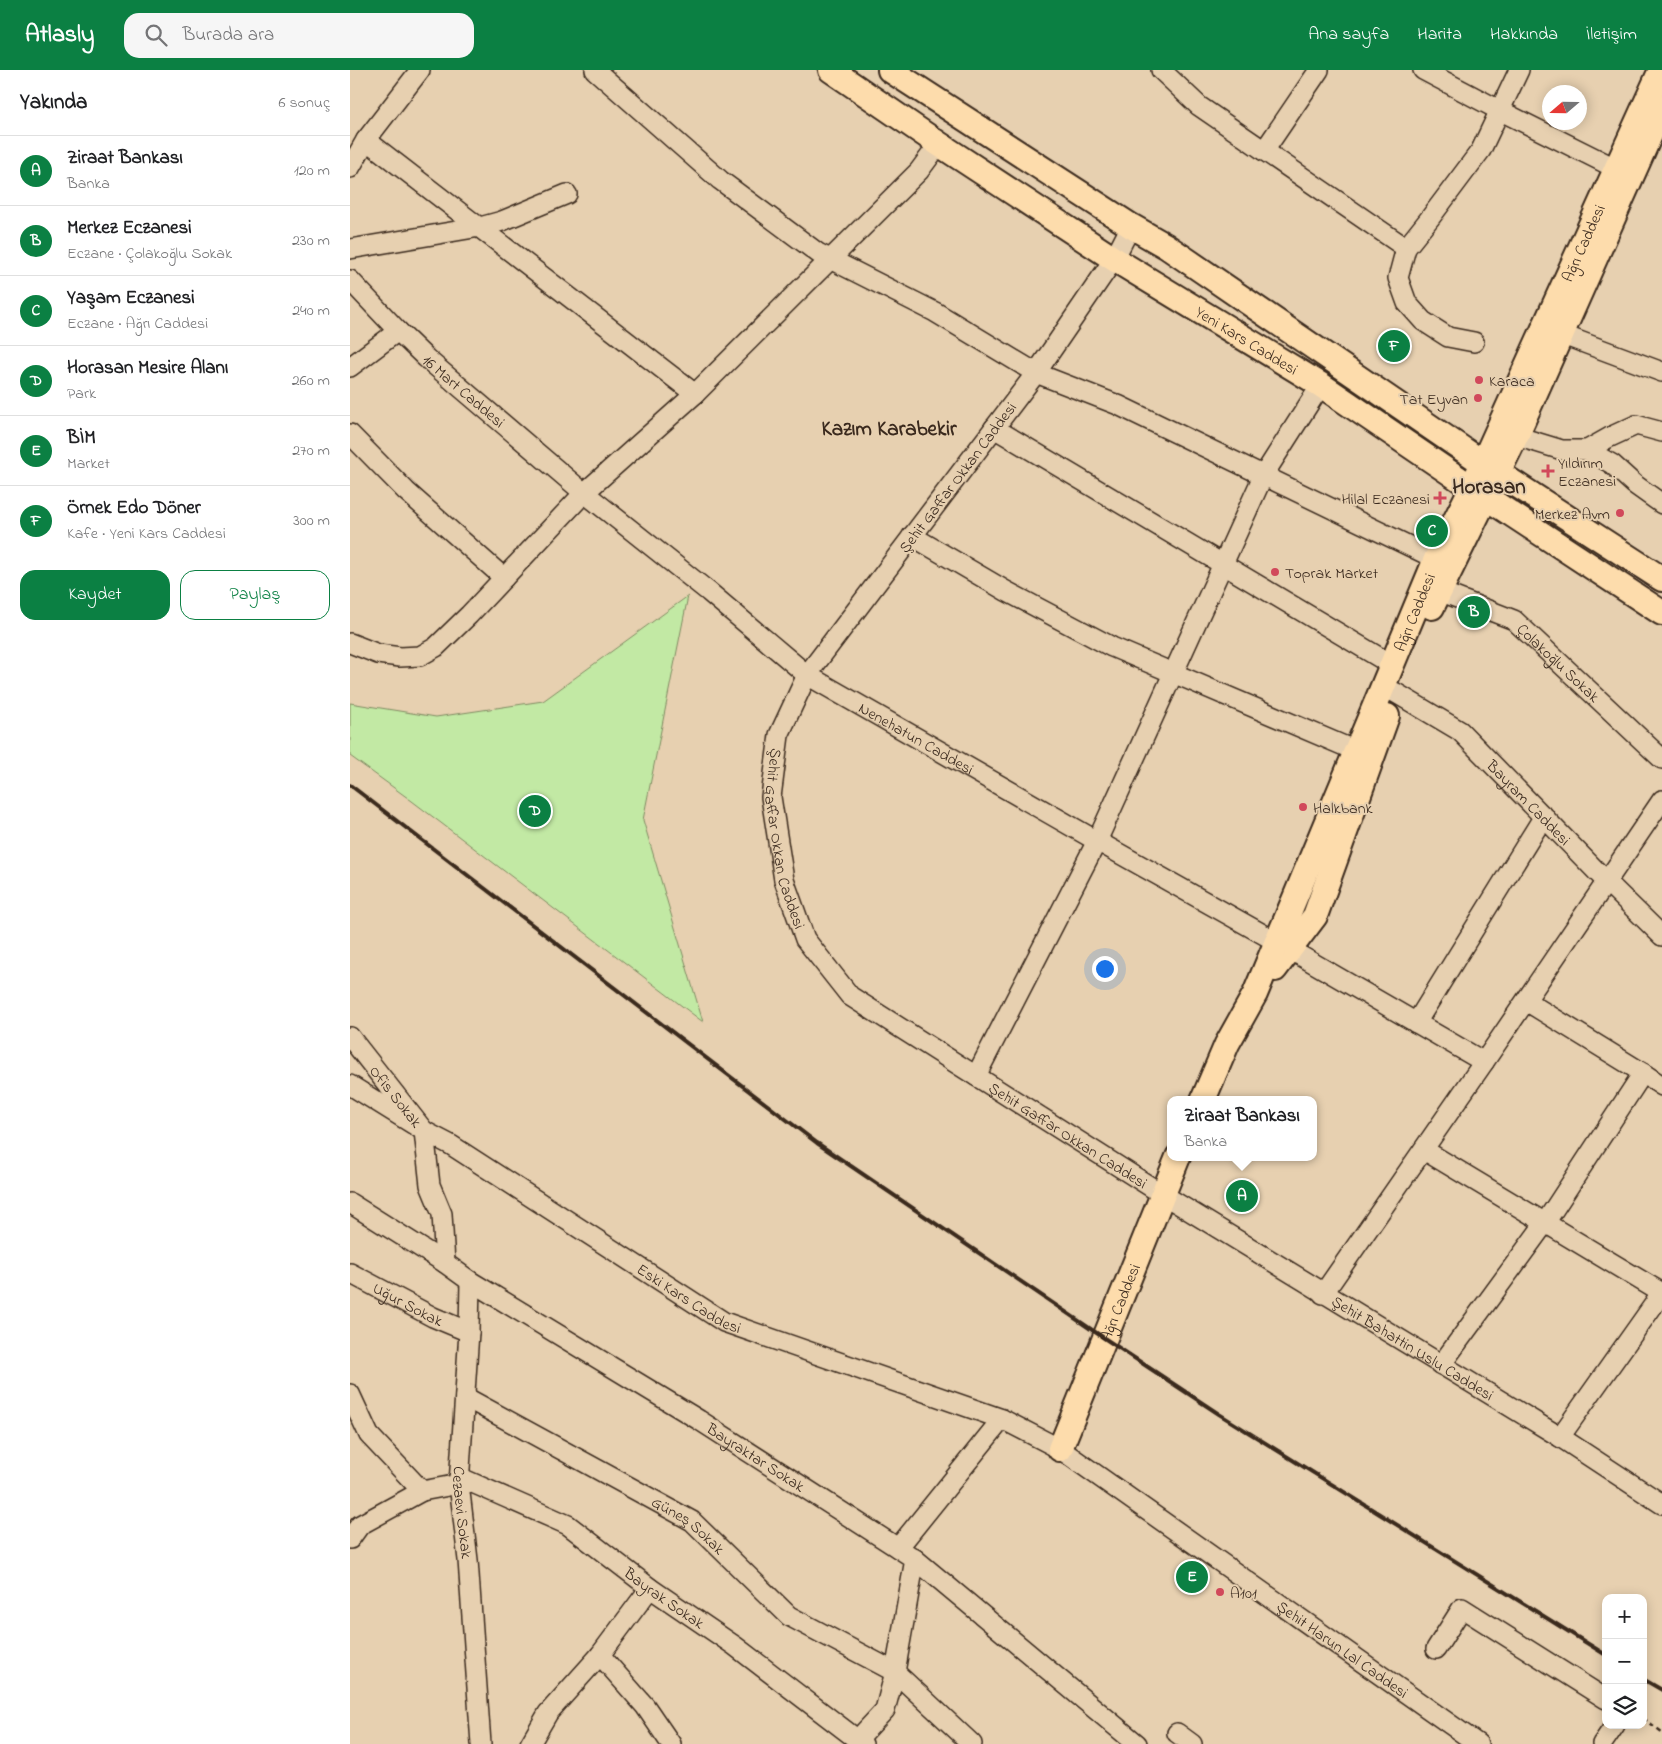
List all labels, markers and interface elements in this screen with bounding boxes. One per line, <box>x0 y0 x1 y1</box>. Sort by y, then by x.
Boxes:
search box <box>124 13 474 58</box>
text: Atlasly <box>25 18 94 53</box>
icon: search <box>142 21 170 49</box>
text: Burada ara <box>182 22 274 49</box>
text: Ana sayfa <box>1308 22 1389 48</box>
text: Harita <box>1417 22 1462 48</box>
text: Hakkında <box>1490 22 1558 48</box>
text: İletişim <box>1586 22 1637 48</box>
north arrow <box>1542 85 1587 130</box>
text: Yakında <box>20 88 87 118</box>
text: 6 sonuç <box>278 91 330 115</box>
text: Ziraat Bankası <box>67 145 183 172</box>
text: A <box>31 159 41 183</box>
text: 120 m <box>294 159 330 183</box>
text: Banka <box>67 172 110 196</box>
street label: Ağrı Caddesi <box>1557 201 1613 286</box>
text: Merkez Eczanesi <box>67 215 192 242</box>
text: B <box>31 229 41 253</box>
text: 230 m <box>292 229 330 253</box>
text: Eczane · Çolakoğlu Sokak <box>67 242 232 266</box>
text: Yaşam Eczanesi <box>67 285 195 312</box>
text: C <box>32 299 40 323</box>
text: 240 m <box>292 299 330 323</box>
street label: Yeni Kars Caddesi <box>1190 301 1302 382</box>
text: Eczane · Ağrı Caddesi <box>67 312 208 336</box>
pin: F <box>1378 327 1410 365</box>
street label: 16 Mart Caddesi <box>416 350 510 435</box>
text: Horasan Mesire Alanı <box>67 355 228 382</box>
text: D <box>30 369 42 393</box>
text: 260 m <box>292 369 330 393</box>
place label: Karaca <box>1489 370 1535 394</box>
marker: Karaca <box>1473 374 1485 386</box>
text: Park <box>67 382 96 406</box>
place label: Tat Eyvan <box>1400 388 1468 412</box>
marker: Tat Eyvan <box>1472 392 1484 404</box>
street label: Şehit Gaffar Okkan Caddesi <box>894 398 1024 559</box>
district label: Kazım Karabekir <box>821 415 957 445</box>
text: BİM <box>67 425 96 452</box>
text: E <box>31 439 41 463</box>
text: 270 m <box>292 439 330 463</box>
text: Market <box>67 452 110 476</box>
place label: Yıldırım Eczanesi <box>1558 452 1616 494</box>
marker: Yıldırım Eczanesi <box>1542 465 1554 477</box>
district label: Horasan <box>1452 473 1526 503</box>
place label: Hilal Eczanesi <box>1342 488 1430 512</box>
marker: Hilal Eczanesi <box>1434 492 1446 504</box>
text: Örnek Edo Döner <box>67 495 201 522</box>
place label: Merkez Avm <box>1535 503 1610 527</box>
marker: Merkez Avm <box>1614 507 1626 519</box>
text: F <box>31 509 41 533</box>
text: 300 m <box>293 509 330 533</box>
pin: C <box>1416 512 1448 550</box>
text: Kafe · Yeni Kars Caddesi <box>67 522 226 546</box>
place label: Toprak Market <box>1285 562 1379 586</box>
marker: Toprak Market <box>1269 566 1281 578</box>
button: Kaydet <box>20 570 170 620</box>
button: Paylaş <box>180 570 330 620</box>
street label: Ağrı Caddesi <box>1389 570 1443 655</box>
pin: B <box>1458 593 1490 631</box>
street label: Çolakoğlu Sokak <box>1510 618 1605 710</box>
street label: Nenehatun Caddesi <box>854 697 978 782</box>
street label: Şehit Gaffar Okkan Caddesi <box>757 747 811 933</box>
street label: Bayram Caddesi <box>1479 754 1576 852</box>
pin: D <box>519 792 551 830</box>
place label: Halkbank <box>1313 797 1374 821</box>
marker: Halkbank <box>1297 801 1309 813</box>
your location <box>1092 956 1118 982</box>
street label: Ofis Sokak <box>363 1061 428 1134</box>
street label: Şehit Gaffar Okkan Caddesi <box>983 1077 1152 1196</box>
popup <box>1167 1096 1317 1161</box>
text: Ziraat Bankası <box>1184 1103 1300 1130</box>
text: Banka <box>1184 1130 1227 1154</box>
pin: A <box>1226 1177 1258 1215</box>
street label: Eski Kars Caddesi <box>631 1258 744 1341</box>
street label: Ağrı Caddesi <box>1094 1260 1148 1346</box>
street label: Uğur Sokak <box>368 1277 447 1334</box>
street label: Şehit Bahattin Uslu Caddesi <box>1326 1290 1498 1408</box>
street label: Bayraktar Sokak <box>700 1417 810 1500</box>
street label: Cezaevi Sokak <box>445 1466 478 1561</box>
street label: Güneş Sokak <box>646 1491 730 1562</box>
pin: E <box>1176 1558 1208 1596</box>
street label: Bayrak Sokak <box>617 1562 710 1636</box>
place label: A101 <box>1230 1582 1257 1606</box>
marker: A101 <box>1214 1586 1226 1598</box>
map controls <box>1602 1594 1647 1729</box>
button: + <box>1602 1594 1647 1639</box>
street label: Şehit Harun Lal Caddesi <box>1271 1596 1413 1705</box>
button: − <box>1602 1639 1647 1684</box>
button: layers <box>1602 1684 1647 1729</box>

